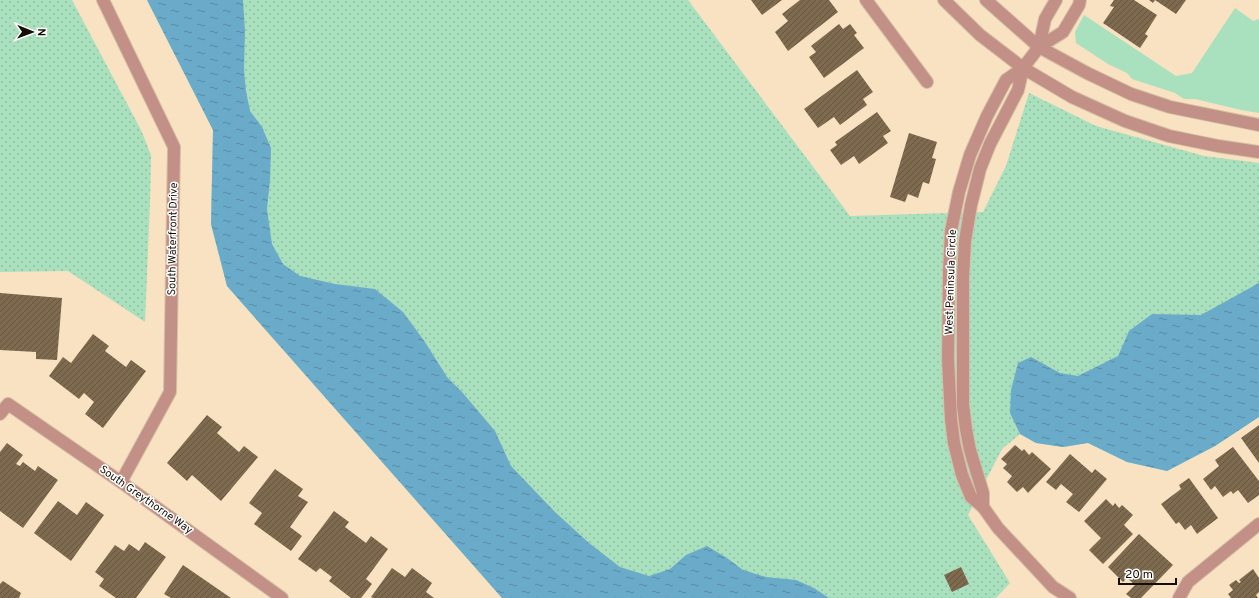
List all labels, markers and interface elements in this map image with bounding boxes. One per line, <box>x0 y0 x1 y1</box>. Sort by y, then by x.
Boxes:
north arrow <box>12 12 52 52</box>
text: N <box>34 28 48 36</box>
street label: South Waterfront Drive <box>165 182 181 296</box>
street label: West Peninsula Circle <box>942 229 960 335</box>
street label: South Greythorne Way <box>97 463 195 538</box>
scale bar <box>1119 560 1176 586</box>
text: 20 m <box>1125 567 1153 583</box>

